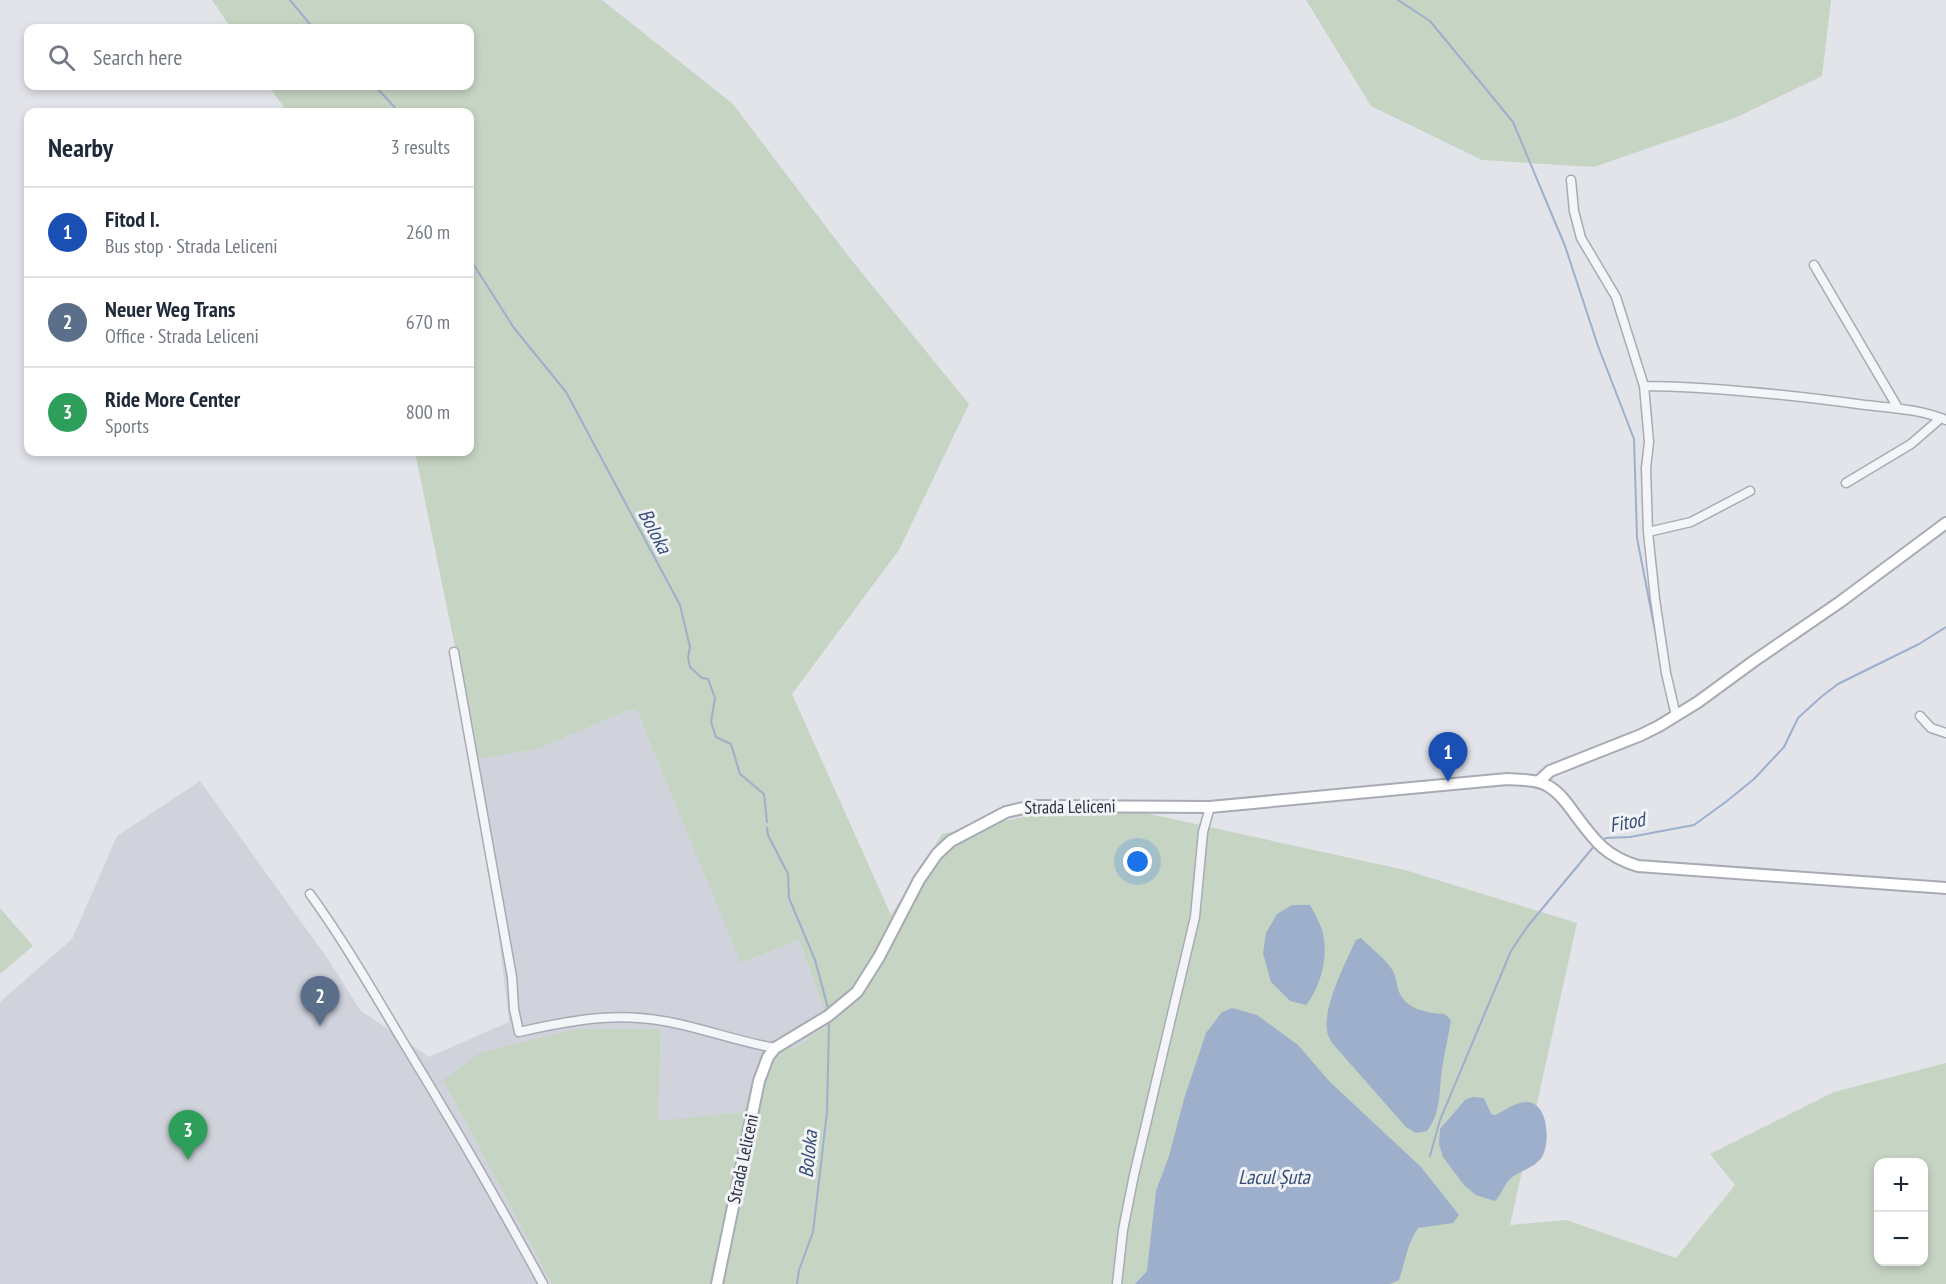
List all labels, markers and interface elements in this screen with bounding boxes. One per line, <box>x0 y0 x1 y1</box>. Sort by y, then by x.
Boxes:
search box <box>24 24 474 90</box>
icon: search <box>45 41 78 74</box>
text: Search here <box>93 43 182 71</box>
text: Nearby <box>48 131 113 164</box>
text: 3 results <box>391 134 450 160</box>
text: Fitod I. <box>105 205 160 233</box>
text: 1 <box>63 219 72 245</box>
text: 260 m <box>406 219 450 245</box>
text: Bus stop · Strada Leliceni <box>105 233 278 259</box>
text: Neuer Weg Trans <box>105 295 235 323</box>
text: 2 <box>63 309 72 335</box>
text: 670 m <box>406 309 450 335</box>
text: Office · Strada Leliceni <box>105 323 259 349</box>
text: Ride More Center <box>105 385 240 413</box>
text: 3 <box>63 399 72 425</box>
text: 800 m <box>406 399 450 425</box>
text: Sports <box>105 413 149 439</box>
water label: Boloka <box>632 504 678 559</box>
pin: 1 <box>1428 732 1468 782</box>
street label: Strada Leliceni <box>1024 794 1116 819</box>
water label: Fitod <box>1607 805 1649 838</box>
your location <box>1123 847 1152 876</box>
pin: 2 <box>300 976 340 1026</box>
pin: 3 <box>168 1110 207 1160</box>
street label: Strada Leliceni <box>722 1112 763 1206</box>
water label: Boloka <box>793 1128 823 1179</box>
map controls <box>1874 1158 1928 1266</box>
button: + <box>1874 1158 1928 1212</box>
water label: Lacul Șuta <box>1238 1164 1311 1190</box>
button: − <box>1874 1212 1928 1266</box>

